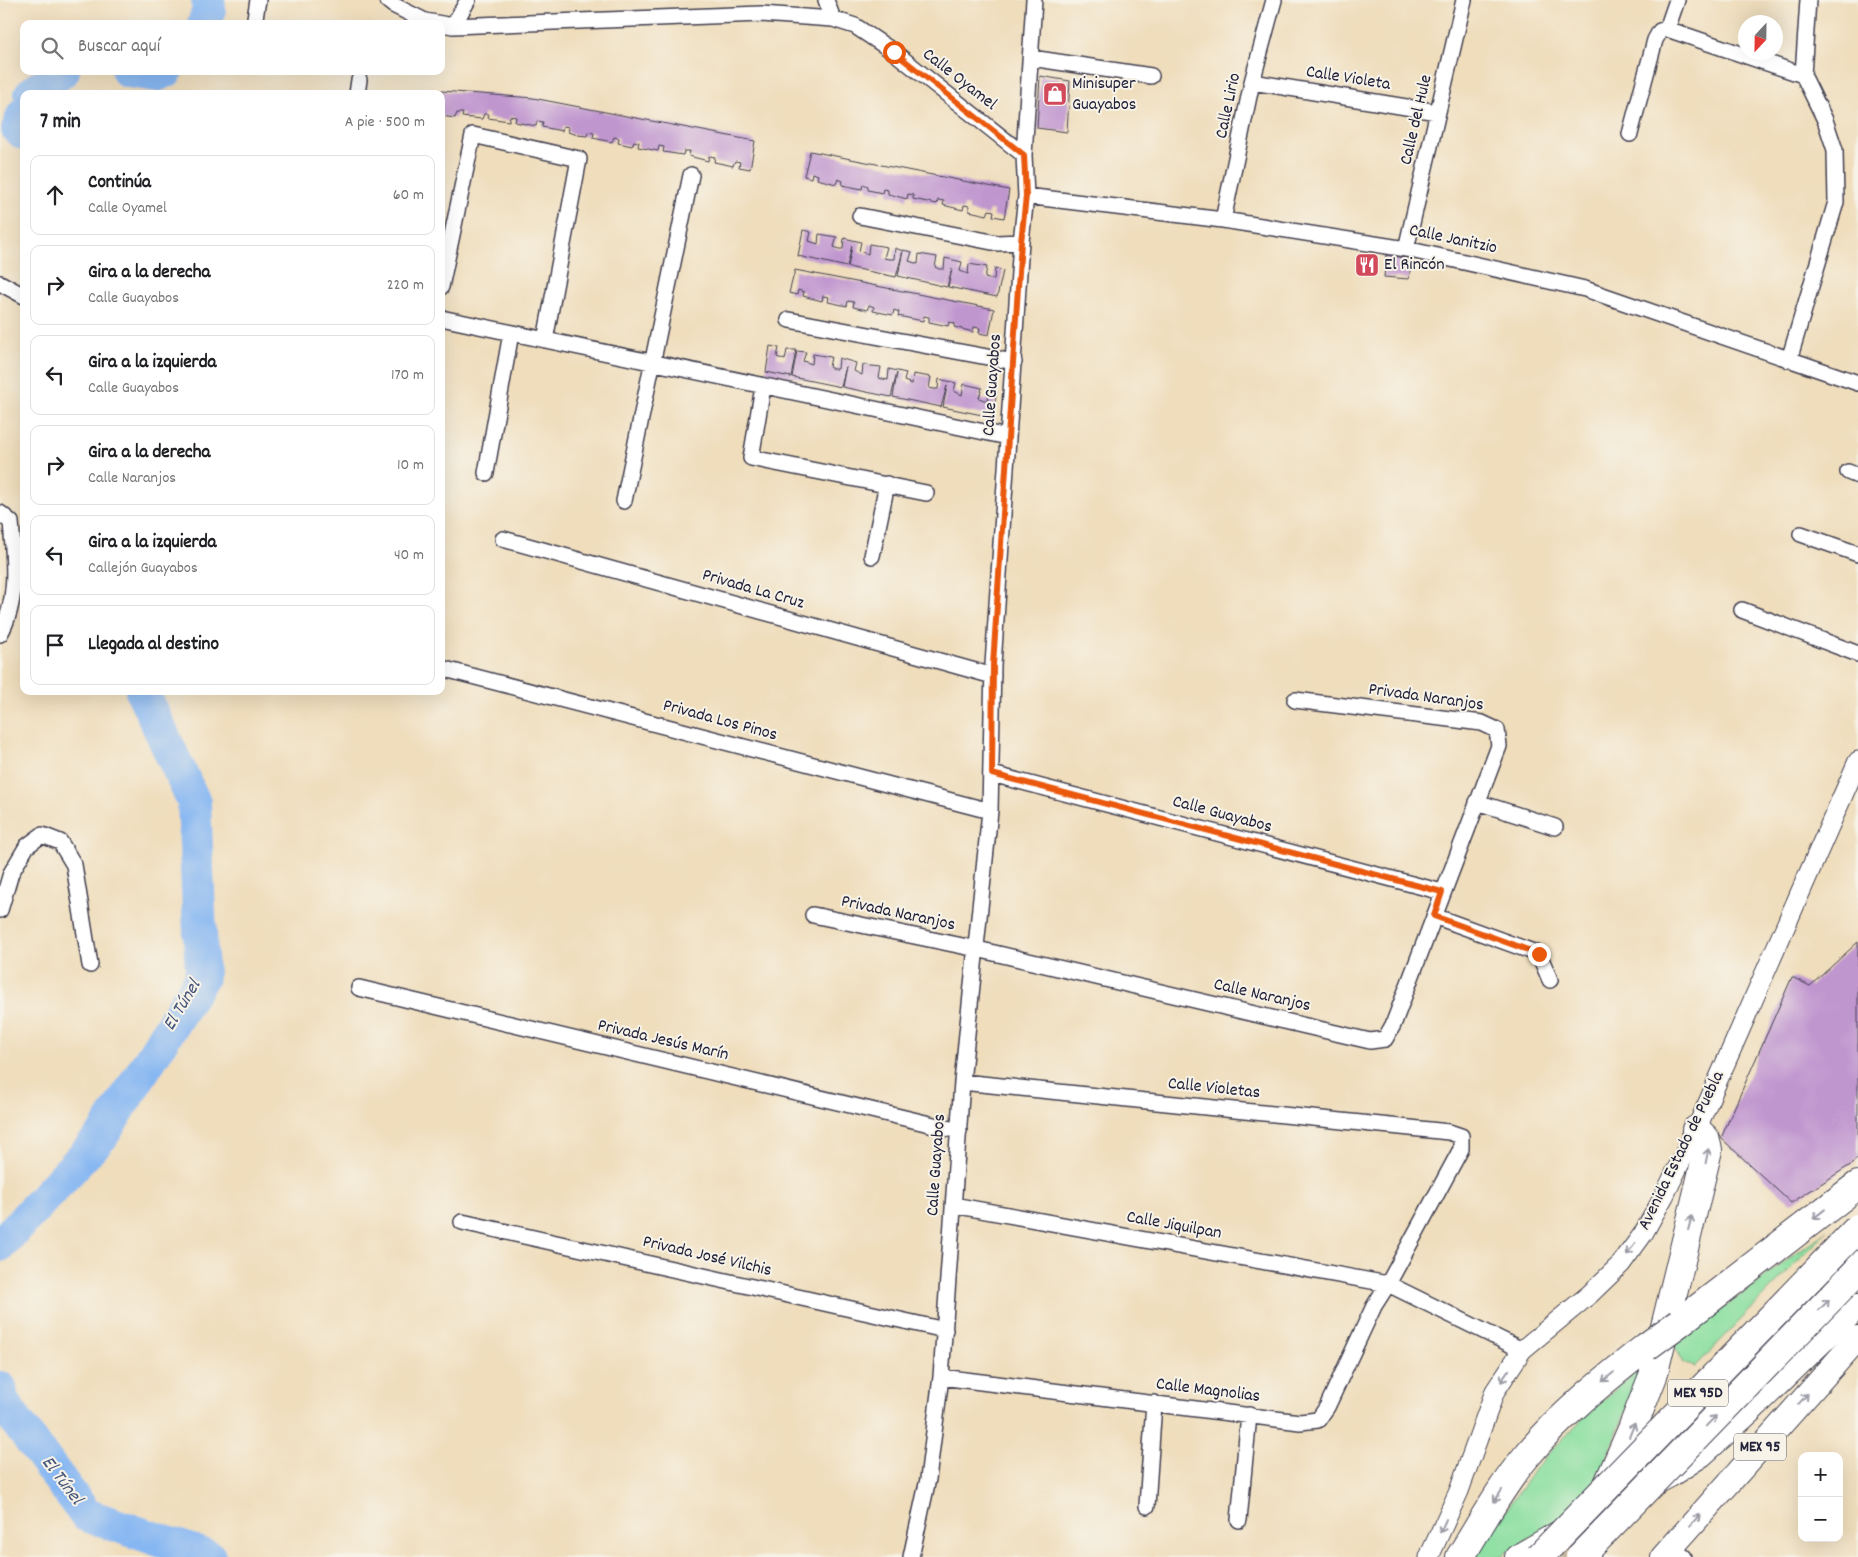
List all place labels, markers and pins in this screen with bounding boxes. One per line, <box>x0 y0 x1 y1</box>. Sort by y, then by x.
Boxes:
place label: Minisuper Guayabos <box>1072 72 1136 118</box>
shop icon: Minisuper Guayabos <box>1042 81 1068 107</box>
restaurant icon: El Rincón <box>1354 252 1380 278</box>
place label: El Rincón <box>1384 253 1445 278</box>

